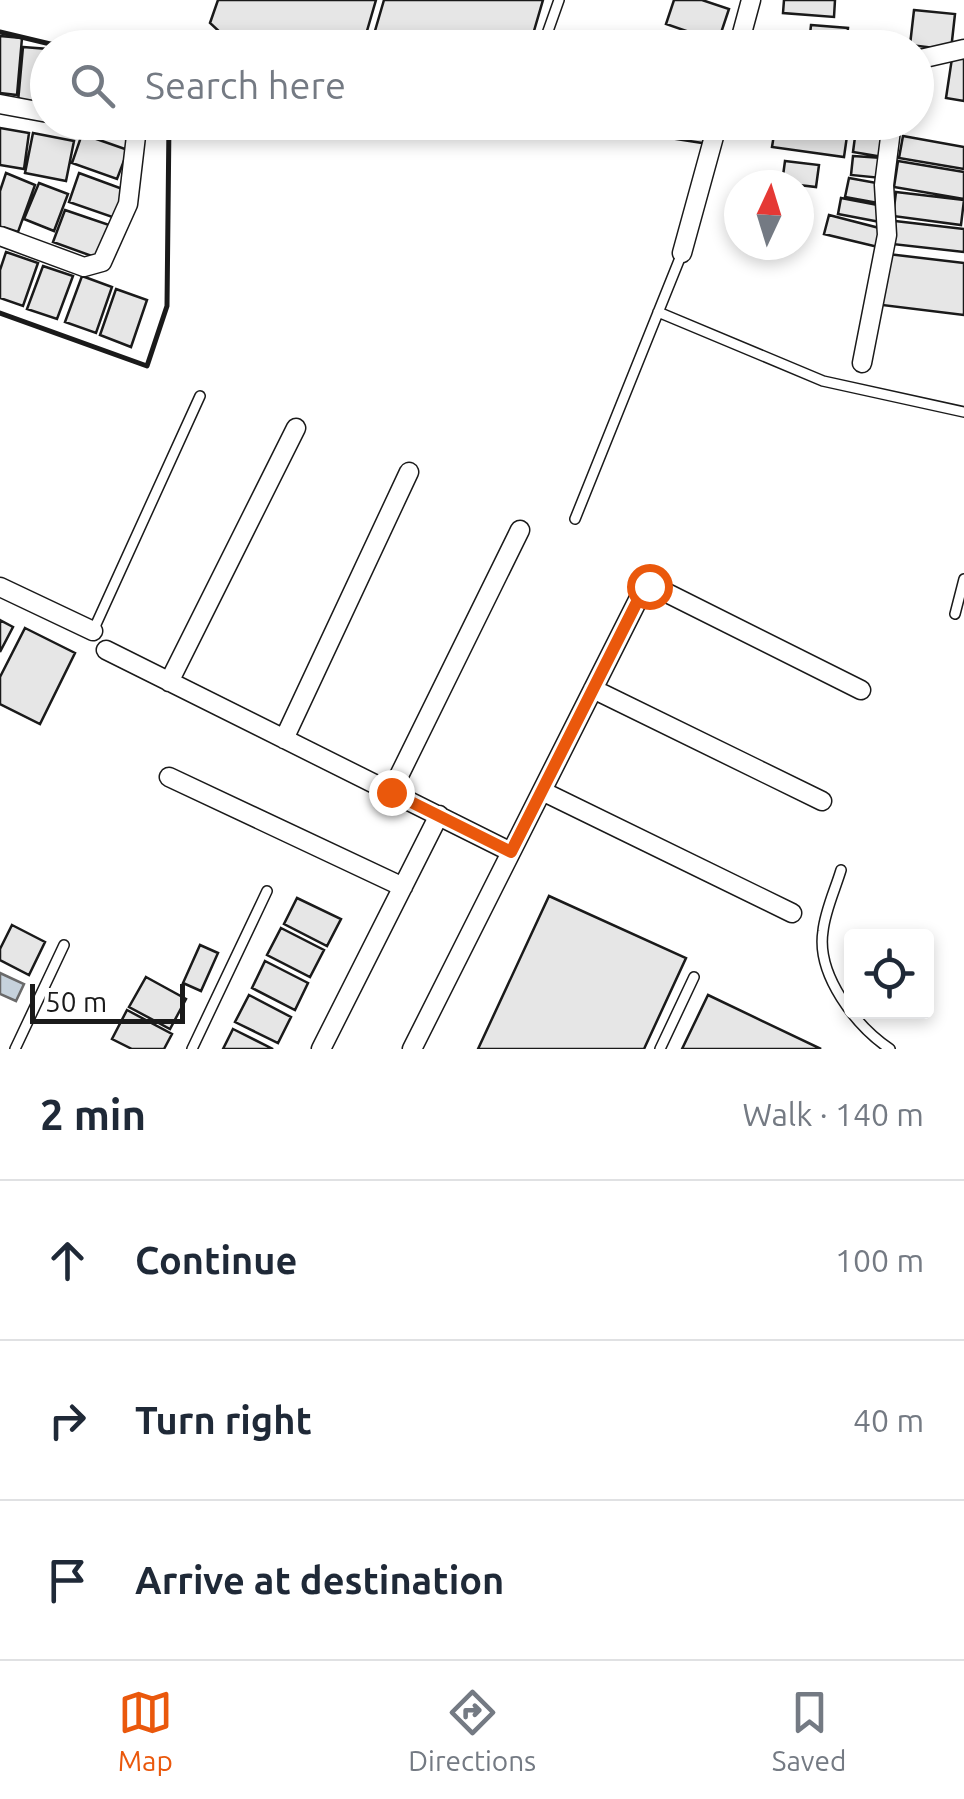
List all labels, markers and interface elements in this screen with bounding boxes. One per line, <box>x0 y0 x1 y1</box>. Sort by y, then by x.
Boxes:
search box <box>30 30 934 140</box>
icon: search <box>65 58 120 113</box>
text: Search here <box>145 64 346 106</box>
north arrow <box>724 170 814 260</box>
route start <box>627 564 673 610</box>
route end <box>369 770 415 816</box>
map controls <box>844 929 934 1019</box>
button: locate <box>844 929 934 1019</box>
scale bar <box>30 979 185 1024</box>
text: 50 m <box>45 986 107 1017</box>
text: 2 min <box>40 1091 146 1138</box>
text: Walk · 140 m <box>742 1096 924 1132</box>
icon: ahead <box>40 1233 95 1288</box>
text: Continue <box>135 1239 297 1281</box>
text: 100 m <box>835 1242 924 1278</box>
icon: right <box>40 1393 95 1448</box>
text: Turn right <box>135 1399 312 1441</box>
text: 40 m <box>853 1402 924 1438</box>
icon: arrive <box>40 1553 95 1608</box>
text: Arrive at destination <box>135 1559 504 1601</box>
tab: Map <box>118 1685 173 1776</box>
tab: Directions <box>408 1685 536 1776</box>
tab: Saved <box>772 1685 846 1776</box>

